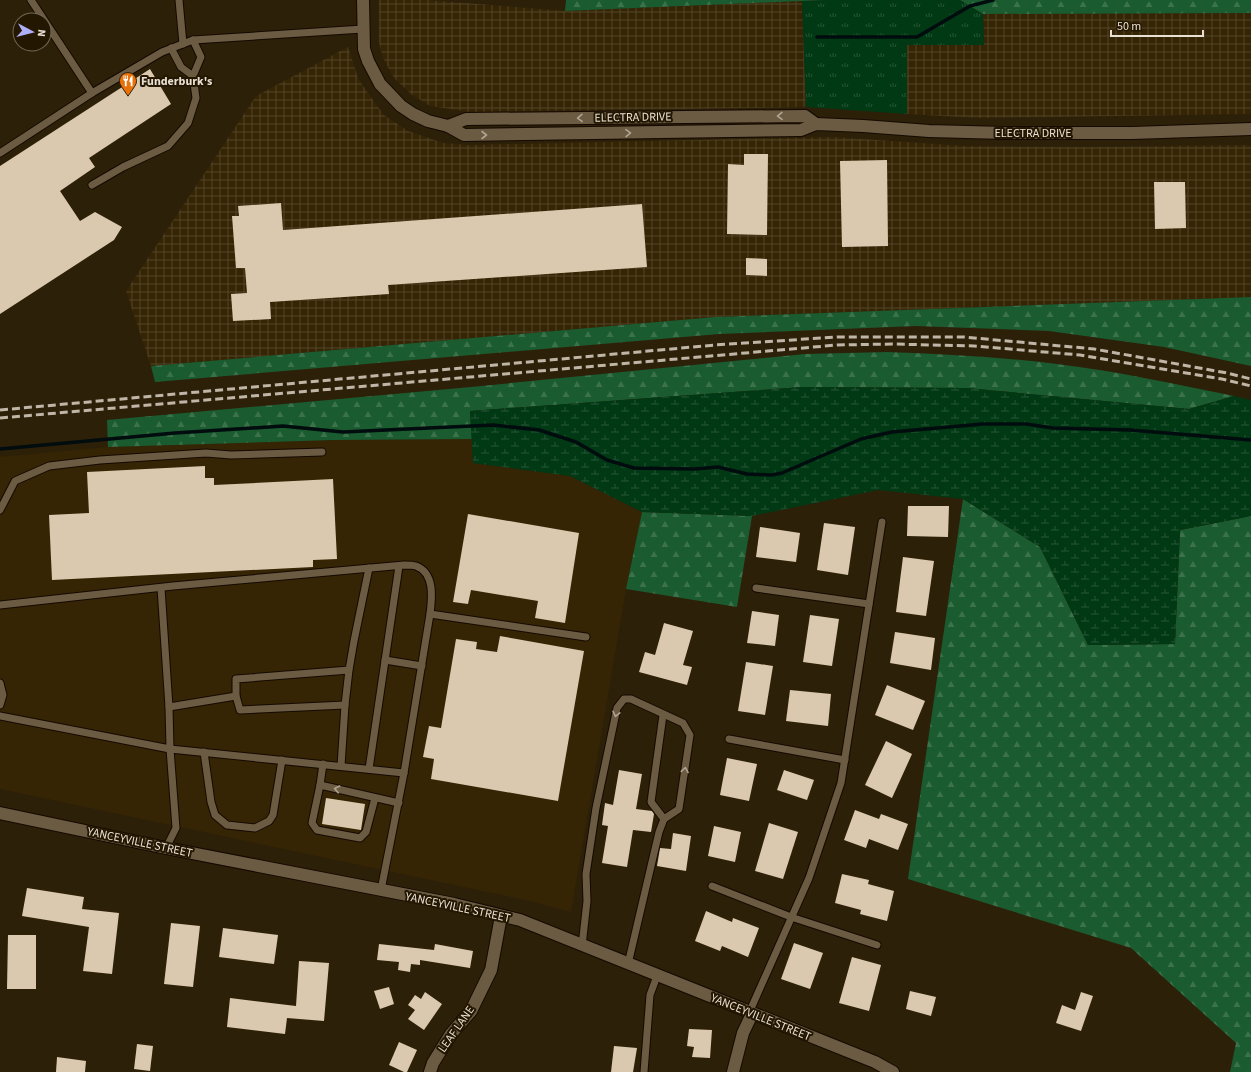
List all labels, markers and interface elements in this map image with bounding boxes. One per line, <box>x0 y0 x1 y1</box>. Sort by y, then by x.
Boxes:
north arrow <box>12 12 52 52</box>
scale bar <box>1111 12 1203 38</box>
text: 50 m <box>1117 18 1141 35</box>
text: N <box>34 29 49 38</box>
restaurant icon: Funderburk's <box>118 71 138 96</box>
place label: Funderburk's <box>141 73 212 90</box>
street label: ELECTRA DRIVE <box>594 108 672 127</box>
one-way arrow <box>777 112 783 120</box>
one-way arrow <box>577 114 583 122</box>
street label: ELECTRA DRIVE <box>994 125 1072 142</box>
one-way arrow <box>625 129 631 137</box>
one-way arrow <box>481 131 487 139</box>
one-way arrow <box>612 710 621 717</box>
one-way arrow <box>680 767 689 773</box>
one-way arrow <box>334 786 340 794</box>
street label: YANCEYVILLE STREET <box>85 823 195 862</box>
street label: YANCEYVILLE STREET <box>403 888 513 927</box>
street label: YANCEYVILLE STREET <box>707 989 814 1046</box>
street label: LEAF LANE <box>434 1003 479 1056</box>

